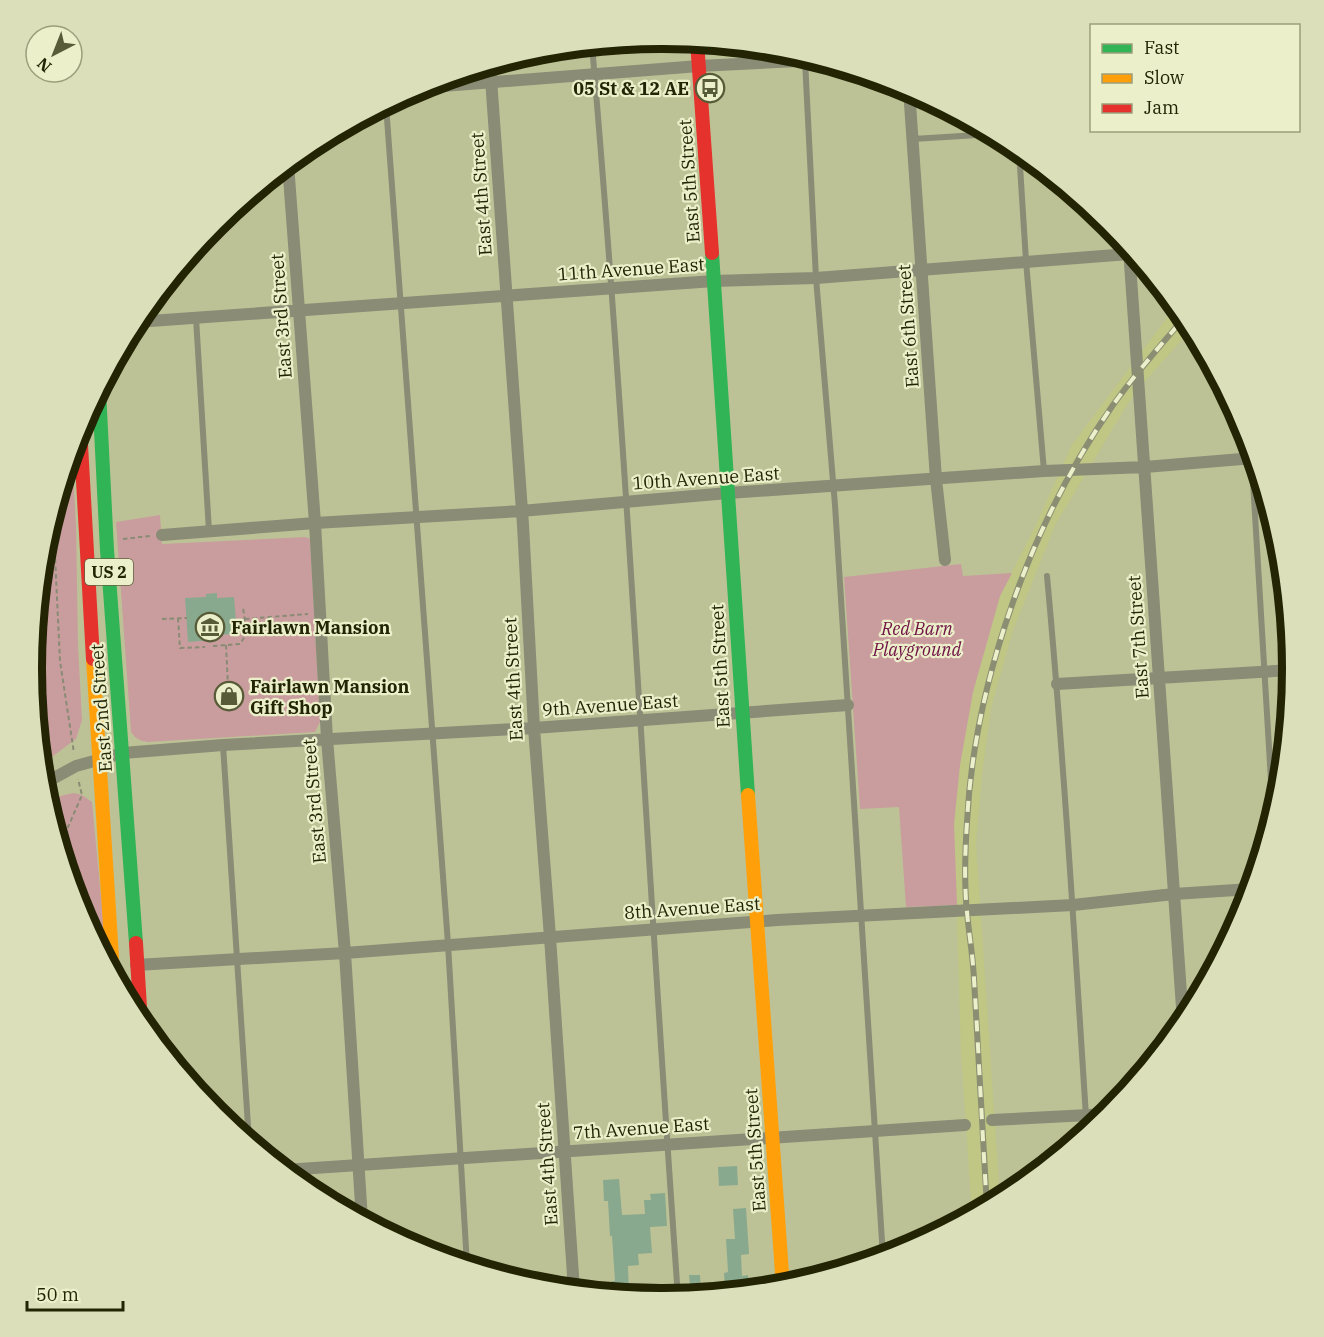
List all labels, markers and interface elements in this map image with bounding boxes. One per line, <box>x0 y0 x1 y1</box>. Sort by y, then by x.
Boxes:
north arrow <box>24 24 84 84</box>
legend <box>1090 24 1300 132</box>
text: Fast <box>1144 36 1179 59</box>
text: N <box>33 53 55 77</box>
text: Slow <box>1144 66 1184 89</box>
bus stop icon: 05 St & 12 AE <box>694 72 726 104</box>
place label: 05 St & 12 AE <box>573 77 689 100</box>
text: Jam <box>1144 96 1179 119</box>
street label: East 5th Street <box>673 119 705 243</box>
street label: East 4th Street <box>465 132 497 256</box>
street label: 11th Avenue East <box>557 252 705 286</box>
street label: East 3rd Street <box>265 253 297 379</box>
street label: East 6th Street <box>892 264 924 388</box>
street label: 10th Avenue East <box>632 461 780 495</box>
road number: US 2 <box>85 559 133 585</box>
street label: East 7th Street <box>1122 575 1154 699</box>
street label: East 5th Street <box>705 604 735 728</box>
museum icon: Fairlawn Mansion <box>194 611 226 643</box>
place label: Fairlawn Mansion <box>231 616 390 639</box>
street label: East 4th Street <box>498 617 528 741</box>
park label: Red Barn Playground <box>872 617 961 661</box>
street label: East 2nd Street <box>85 643 117 773</box>
place label: Fairlawn Mansion Gift Shop <box>250 675 409 719</box>
shop icon: Fairlawn Mansion Gift Shop <box>213 680 245 712</box>
street label: 9th Avenue East <box>541 689 679 721</box>
street label: East 3rd Street <box>297 738 331 864</box>
street label: 8th Avenue East <box>623 892 761 924</box>
street label: East 5th Street <box>739 1088 771 1212</box>
street label: East 4th Street <box>531 1102 563 1226</box>
street label: 7th Avenue East <box>572 1112 710 1144</box>
scale bar <box>27 1274 123 1312</box>
text: 50 m <box>36 1283 79 1306</box>

